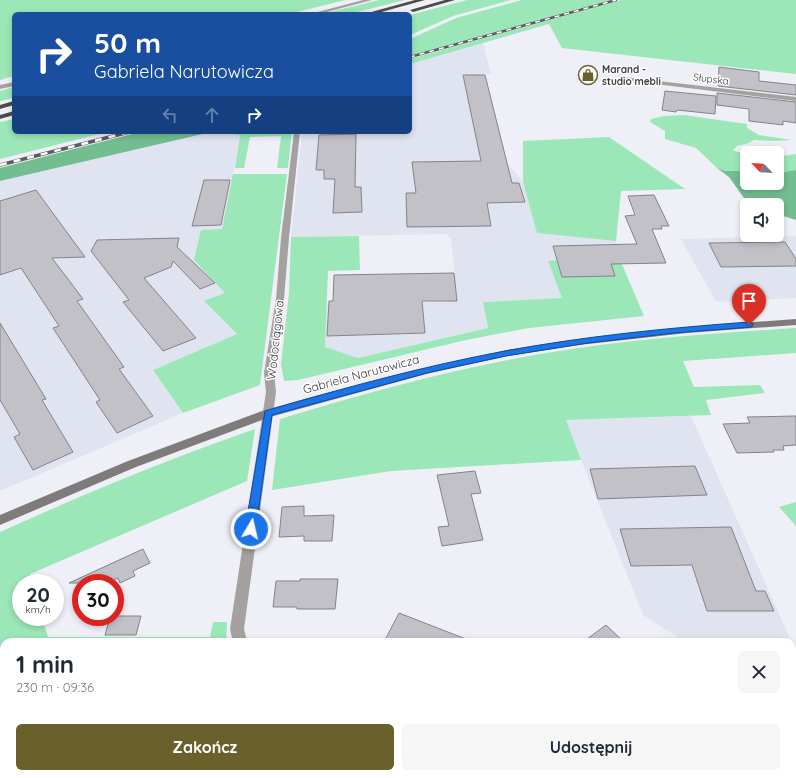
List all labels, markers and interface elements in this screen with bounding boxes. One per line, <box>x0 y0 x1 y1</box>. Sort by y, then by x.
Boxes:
text: 50 m <box>94 25 161 60</box>
icon: right <box>28 28 80 80</box>
text: Gabriela Narutowicza <box>94 60 274 83</box>
place label: Marand - studio mebli <box>602 63 661 88</box>
shop icon: Marand - studio mebli <box>577 64 599 86</box>
street label: Słupska <box>692 70 730 88</box>
icon: left <box>159 104 181 126</box>
icon: ahead <box>201 104 223 126</box>
icon: right <box>243 104 265 126</box>
north arrow <box>740 146 784 190</box>
map controls <box>740 146 784 242</box>
button: sound <box>740 198 784 242</box>
pin <box>732 284 766 325</box>
icon: arrive <box>738 290 760 312</box>
street label: Wodociągowa <box>263 299 287 381</box>
street label: Gabriela Narutowicza <box>301 351 421 397</box>
position arrow <box>230 508 272 550</box>
speed limit sign: 30 <box>72 574 124 626</box>
text: 20 <box>26 582 50 607</box>
text: km/h <box>25 603 51 616</box>
text: 1 min <box>16 649 74 679</box>
button: close <box>738 651 780 693</box>
text: 230 m · 09:36 <box>16 679 94 695</box>
button: Zakończ <box>16 724 394 770</box>
button: Udostępnij <box>402 724 780 770</box>

